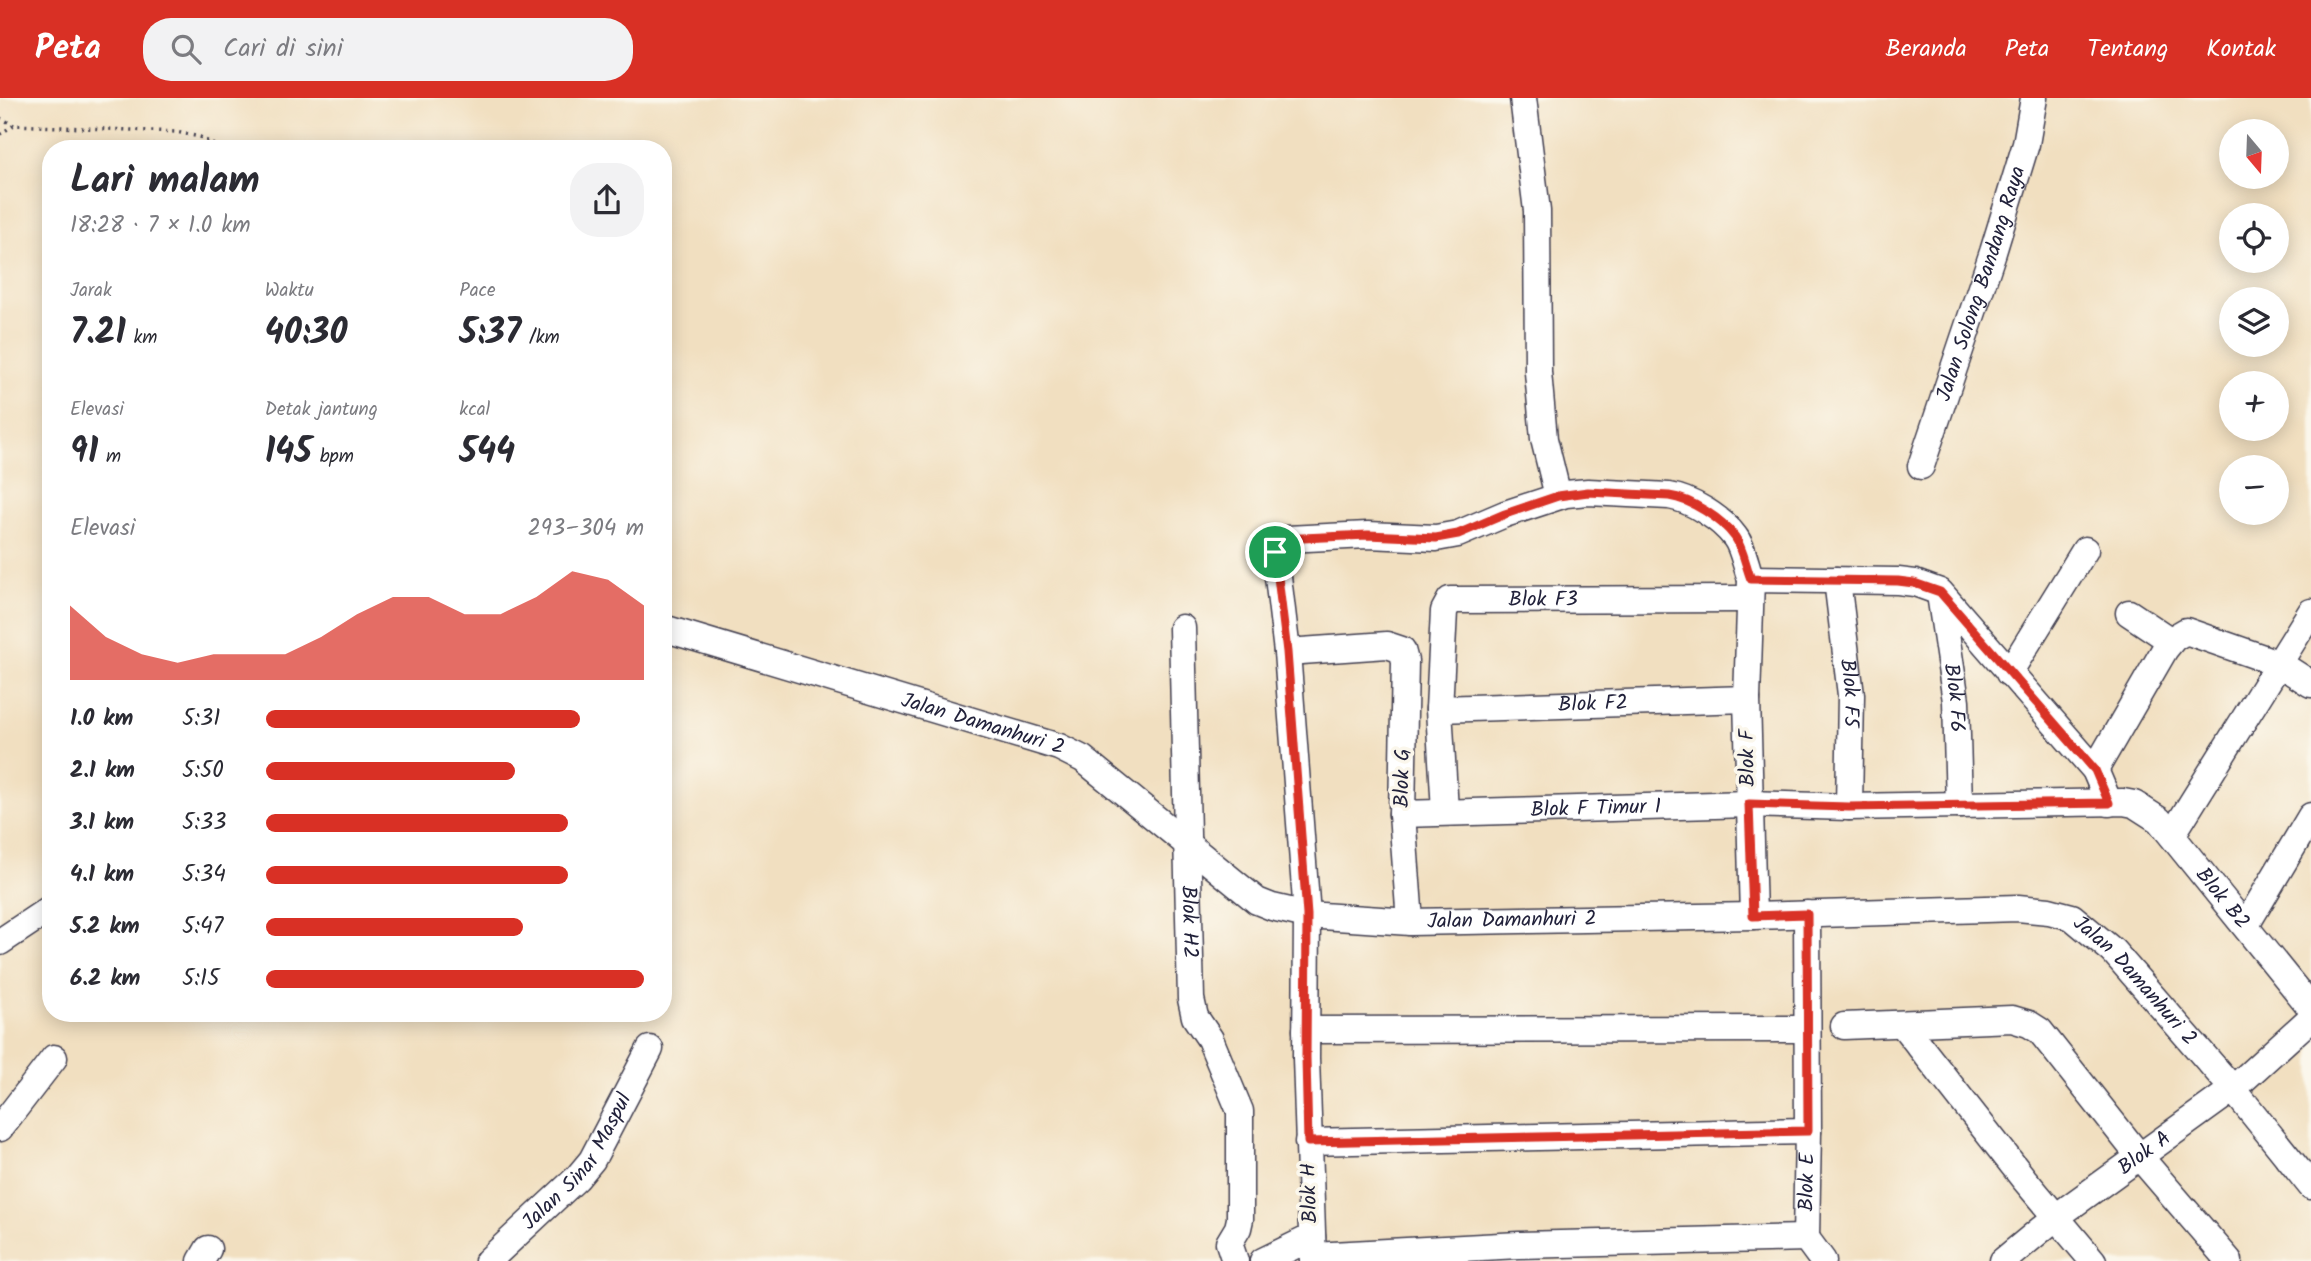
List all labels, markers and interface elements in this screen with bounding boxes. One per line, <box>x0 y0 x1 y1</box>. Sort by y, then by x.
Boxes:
search box <box>143 18 633 81</box>
text: Peta <box>35 23 101 76</box>
text: Cari di sini <box>223 28 343 70</box>
icon: search <box>167 30 205 68</box>
text: Beranda <box>1885 30 1967 69</box>
text: Peta <box>2005 30 2049 69</box>
text: Tentang <box>2087 30 2168 69</box>
text: Kontak <box>2206 30 2276 69</box>
north arrow <box>2219 119 2289 189</box>
map controls <box>2219 119 2289 525</box>
text: Lari malam <box>70 152 260 212</box>
street label: Jalan Solong Bandang Raya <box>1927 162 2035 406</box>
button: share <box>570 163 644 237</box>
button: locate <box>2219 203 2289 273</box>
text: 18:28 · 7 × 1.0 km <box>70 208 251 244</box>
text: Jarak <box>70 276 112 306</box>
text: Waktu <box>265 276 314 306</box>
text: Pace <box>459 276 496 306</box>
button: layers <box>2219 287 2289 357</box>
text: 7.21 <box>70 306 126 362</box>
text: 40:30 <box>265 306 347 362</box>
text: 5:37 <box>459 306 521 362</box>
text: km <box>126 323 157 353</box>
text: /km <box>521 323 560 353</box>
button: + <box>2219 371 2289 441</box>
text: Elevasi <box>70 395 124 425</box>
text: Detak jantung <box>265 395 378 425</box>
text: kcal <box>459 395 490 425</box>
text: 91 <box>70 425 98 481</box>
text: 145 <box>265 425 312 481</box>
text: 544 <box>459 425 515 481</box>
text: m <box>98 442 121 472</box>
text: bpm <box>312 442 354 472</box>
button: − <box>2219 455 2289 525</box>
text: Elevasi <box>70 511 135 547</box>
text: 293–304 m <box>527 511 644 547</box>
pin <box>1245 522 1305 582</box>
icon: arrive <box>1256 533 1294 571</box>
street label: Blok F3 <box>1508 583 1578 616</box>
street label: Blok F5 <box>1830 657 1868 729</box>
street label: Blok F6 <box>1934 661 1973 733</box>
street label: Jalan Damanhuri 2 <box>897 684 1069 764</box>
street label: Blok F2 <box>1558 686 1628 722</box>
text: 1.0 km <box>70 701 133 737</box>
text: 5:31 <box>182 701 220 737</box>
street label: Blok F <box>1731 727 1765 787</box>
street label: Blok G <box>1386 748 1420 808</box>
text: 2.1 km <box>70 753 135 789</box>
text: 5:50 <box>182 753 224 789</box>
street label: Blok F Timur 1 <box>1530 790 1662 827</box>
text: 3.1 km <box>70 805 134 841</box>
text: 5:33 <box>182 805 226 841</box>
text: 4.1 km <box>70 857 134 893</box>
text: 5:34 <box>182 857 226 893</box>
street label: Blok B2 <box>2187 860 2258 937</box>
street label: Blok H2 <box>1172 885 1207 959</box>
street label: Jalan Damanhuri 2 <box>1427 902 1597 938</box>
street label: Jalan Damanhuri 2 <box>2065 907 2205 1053</box>
text: 5.2 km <box>70 909 140 945</box>
text: 5:47 <box>182 909 223 945</box>
text: 6.2 km <box>70 961 140 997</box>
text: 5:15 <box>182 961 220 997</box>
street label: Jalan Sinar Maspul <box>514 1087 641 1238</box>
street label: Blok A <box>2111 1122 2178 1184</box>
street label: Blok E <box>1790 1152 1824 1212</box>
street label: Blok H <box>1292 1162 1328 1224</box>

